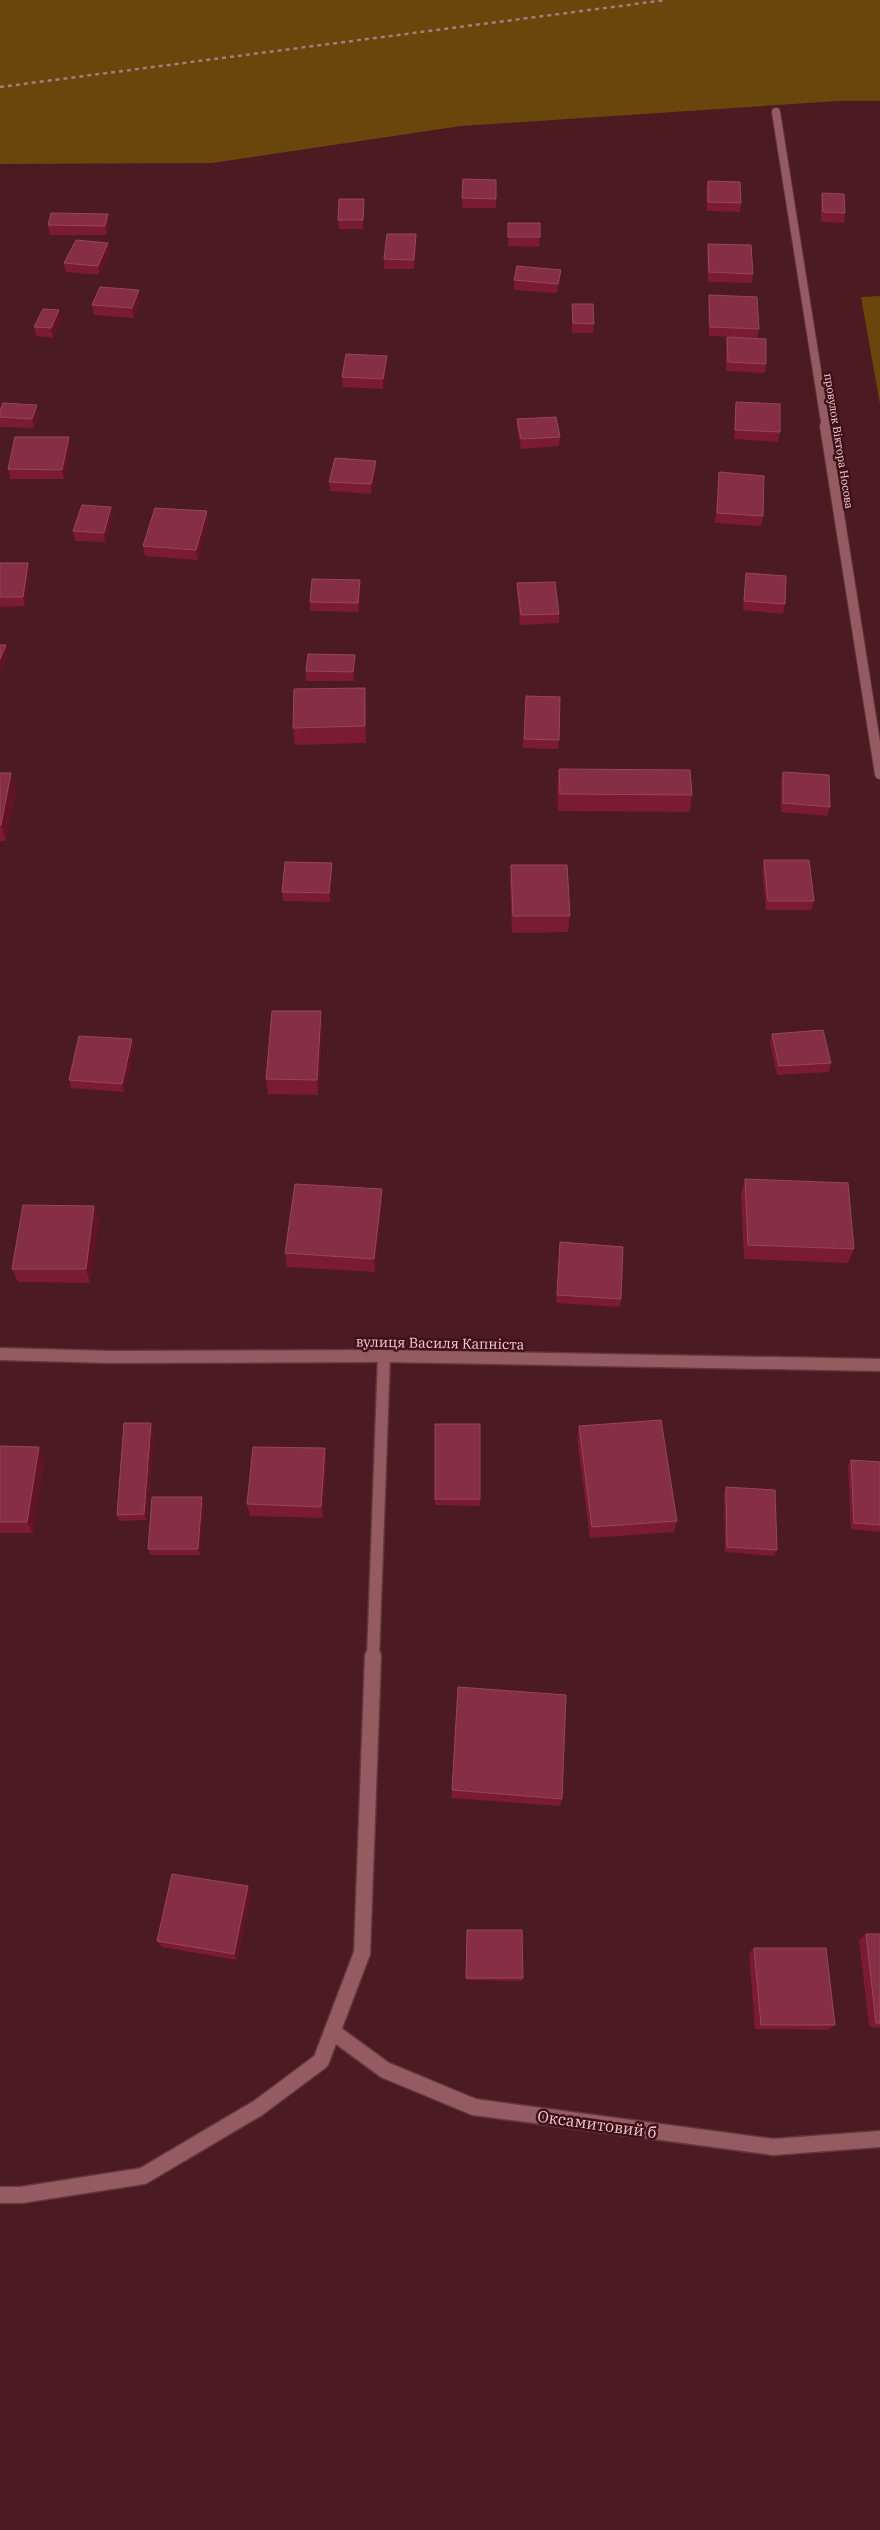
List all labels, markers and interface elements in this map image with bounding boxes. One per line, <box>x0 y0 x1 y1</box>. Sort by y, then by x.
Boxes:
street label: провулок Віктора Носова <box>821 372 857 510</box>
street label: вулиця Василя Капніста <box>356 1333 525 1353</box>
street label: Оксамитовий б <box>536 2106 658 2142</box>

